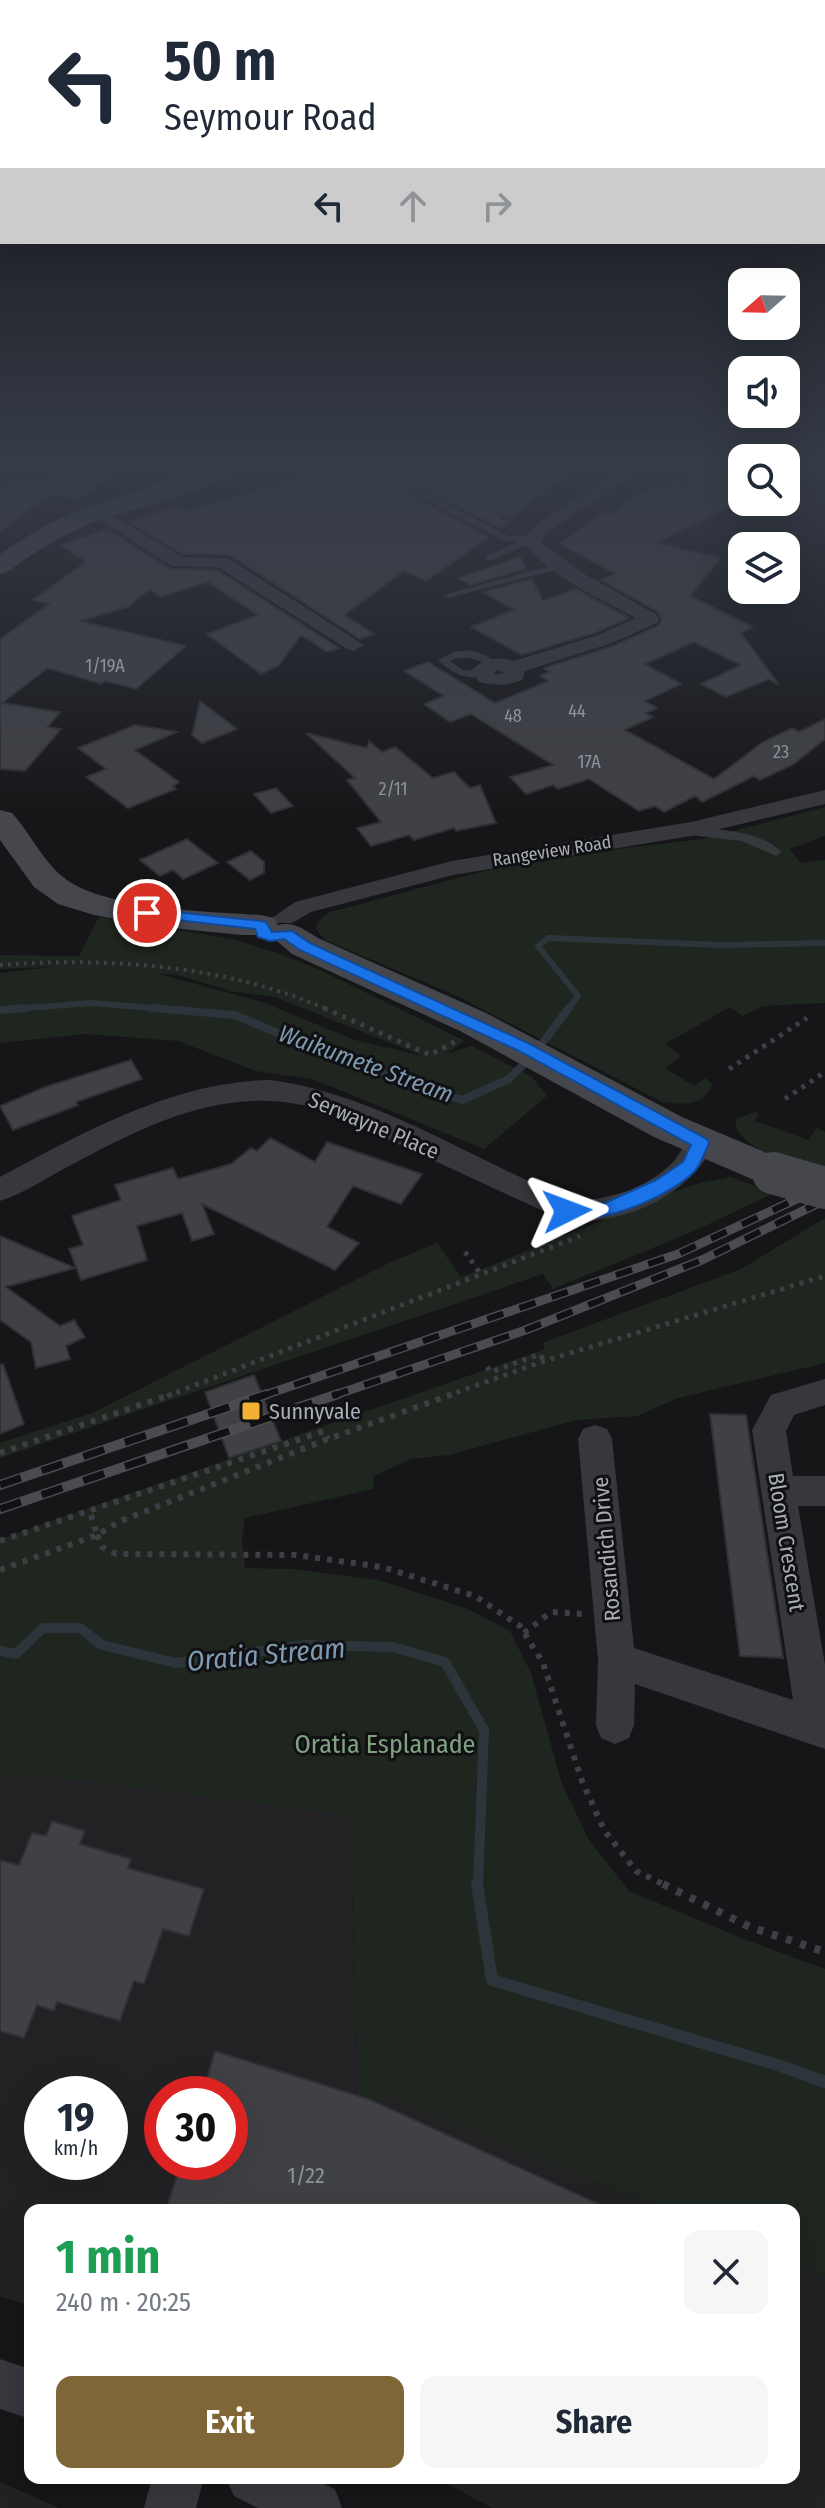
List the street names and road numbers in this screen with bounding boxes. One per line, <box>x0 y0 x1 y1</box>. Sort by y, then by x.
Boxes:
street label: Rangeview Road <box>491 831 613 871</box>
street label: Serwayne Place <box>305 1086 443 1165</box>
street label: Bloom Crescent <box>762 1471 811 1614</box>
street label: Rosandich Drive <box>587 1476 626 1622</box>

